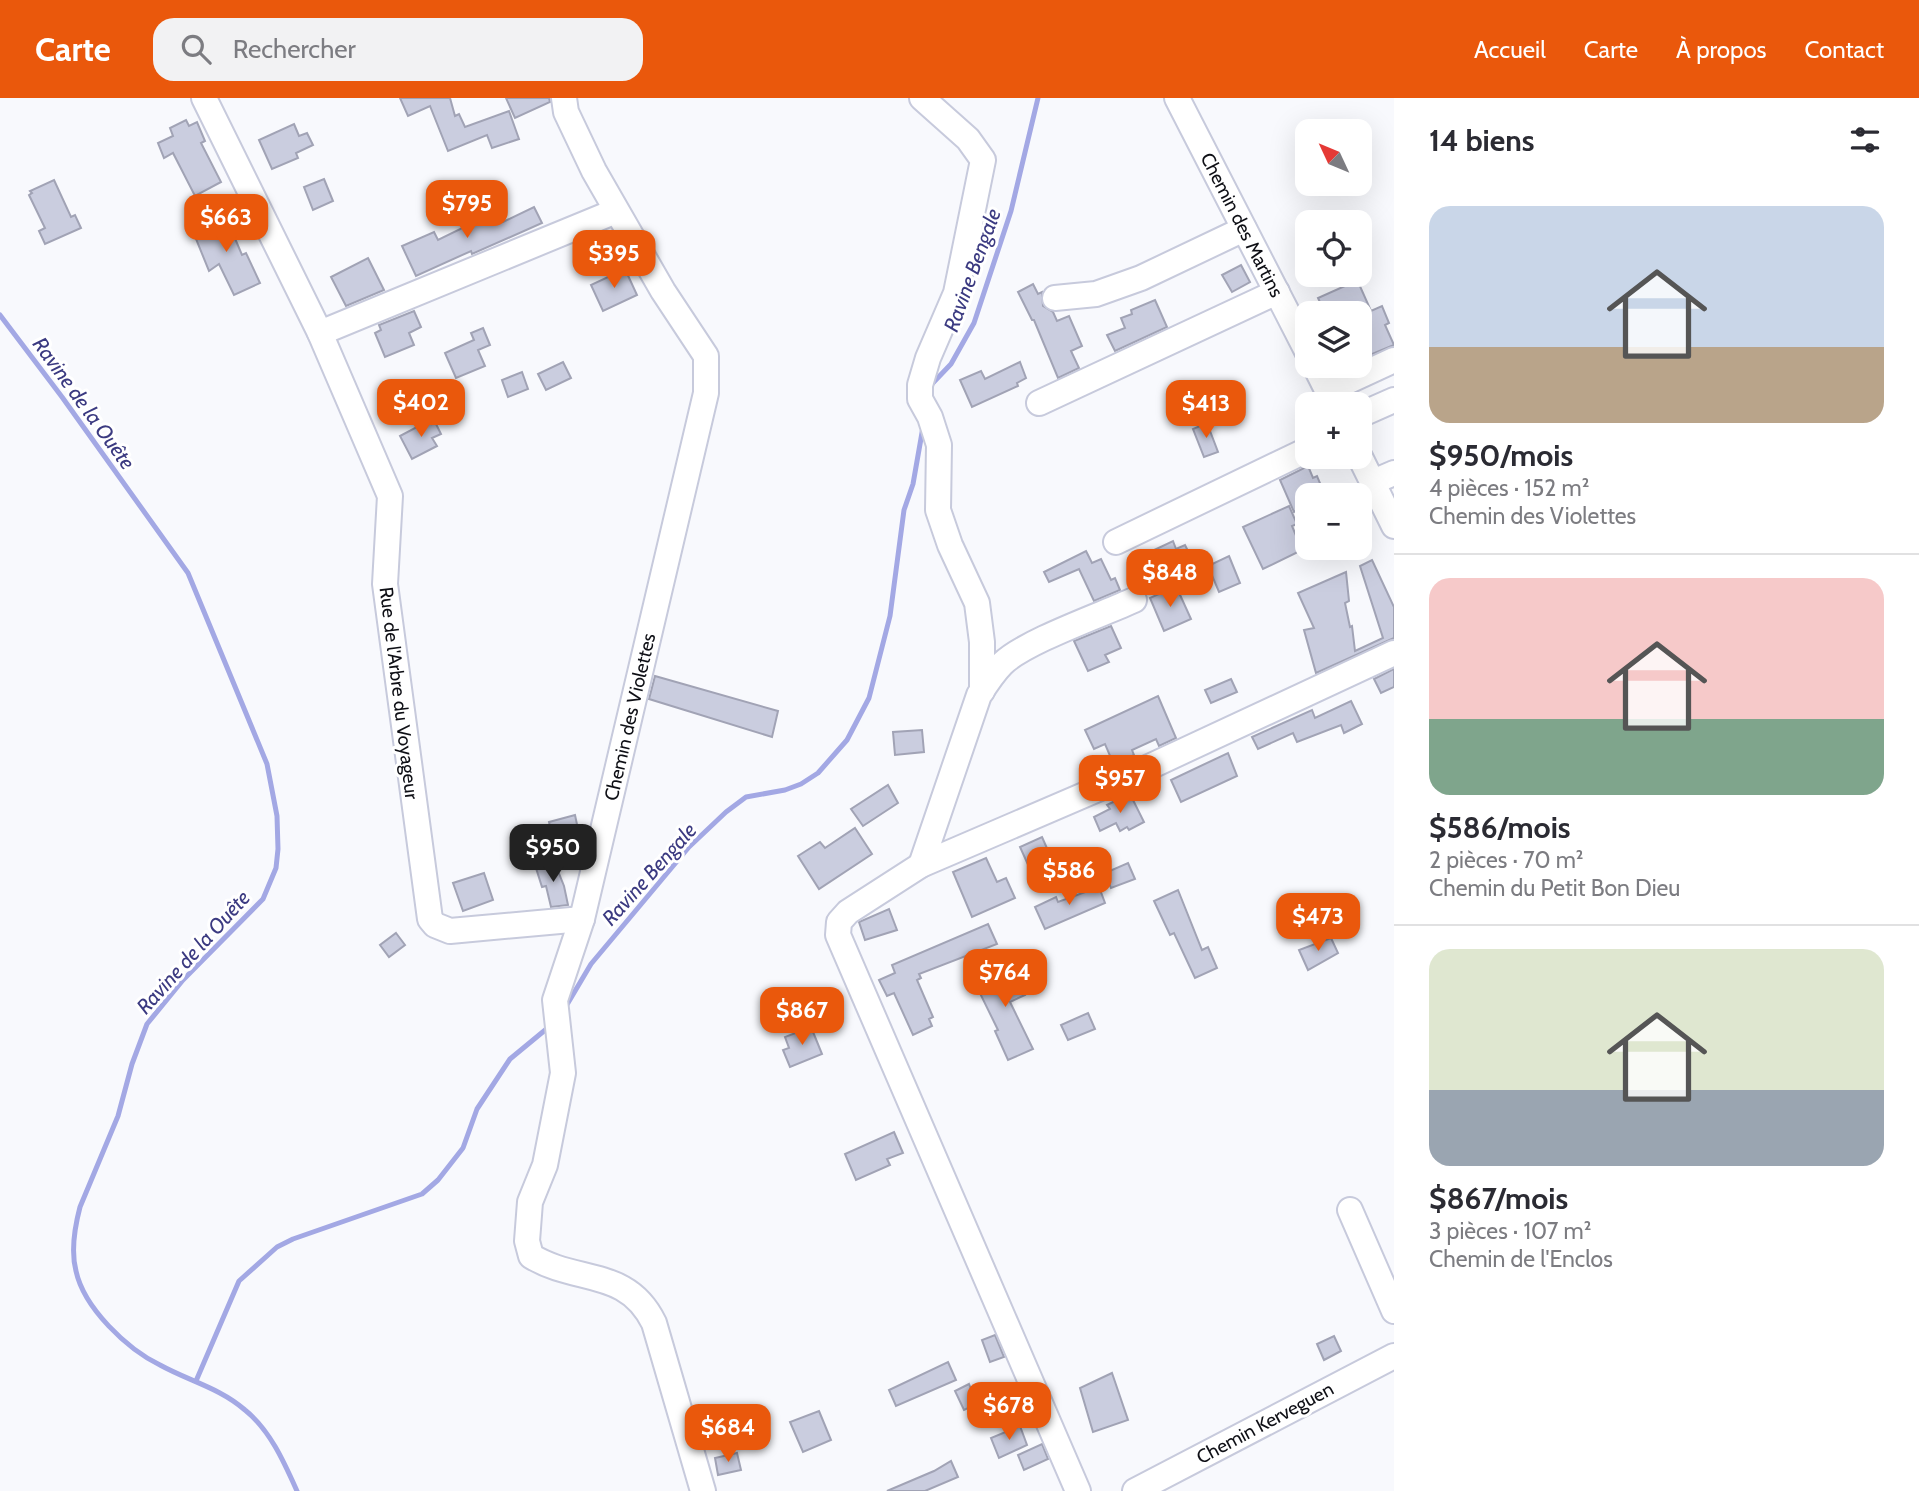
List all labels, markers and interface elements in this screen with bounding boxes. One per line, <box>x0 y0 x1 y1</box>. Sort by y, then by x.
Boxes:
search box <box>153 18 643 81</box>
text: Carte <box>35 29 111 69</box>
icon: search <box>177 30 215 68</box>
text: Rechercher <box>233 33 356 65</box>
text: Accueil <box>1474 35 1546 64</box>
text: Carte <box>1584 35 1638 64</box>
text: À propos <box>1676 35 1767 64</box>
text: Contact <box>1805 35 1884 64</box>
north arrow <box>1295 119 1372 196</box>
map controls <box>1295 119 1372 560</box>
icon: filters <box>1846 121 1884 159</box>
text: 14 biens <box>1429 122 1534 159</box>
street label: Chemin des Martins <box>1196 149 1288 301</box>
pin: $795 <box>426 180 508 240</box>
text: $795 <box>442 189 492 217</box>
pin: $663 <box>185 194 267 254</box>
text: $663 <box>200 203 252 231</box>
water label: Ravine Bengale <box>938 205 1006 335</box>
button: locate <box>1295 210 1372 287</box>
pin: $395 <box>573 230 655 290</box>
text: $395 <box>588 239 640 267</box>
icon: home <box>1594 251 1720 377</box>
button: layers <box>1295 301 1372 378</box>
water label: Ravine de la Ouête <box>28 332 141 474</box>
pin: $402 <box>380 380 462 439</box>
pin: $413 <box>1165 380 1247 440</box>
text: $402 <box>393 388 449 416</box>
text: $413 <box>1182 389 1230 417</box>
button: + <box>1295 392 1372 469</box>
text: $950/mois <box>1429 437 1573 474</box>
text: 4 pièces · 152 m² <box>1429 474 1589 502</box>
button: − <box>1295 483 1372 560</box>
text: Chemin des Violettes <box>1429 502 1636 530</box>
pin: $848 <box>1129 550 1211 609</box>
text: $848 <box>1142 558 1198 586</box>
street label: Rue de l'Arbre du Voyageur <box>375 586 423 800</box>
icon: home <box>1594 623 1720 749</box>
street label: Chemin des Violettes <box>600 631 660 803</box>
pin: $957 <box>1079 756 1161 815</box>
text: $957 <box>1095 764 1145 792</box>
text: $586/mois <box>1429 809 1571 846</box>
water label: Ravine Bengale <box>597 817 702 930</box>
pin: $950 <box>512 824 594 884</box>
text: $950 <box>526 833 580 861</box>
text: 2 pièces · 70 m² <box>1429 846 1584 874</box>
pin: $586 <box>1028 848 1110 907</box>
text: $586 <box>1043 856 1095 884</box>
text: Chemin du Petit Bon Dieu <box>1429 874 1680 902</box>
water label: Ravine de la Ouête <box>131 885 255 1019</box>
pin: $473 <box>1277 894 1359 953</box>
text: $473 <box>1292 902 1344 930</box>
pin: $764 <box>964 950 1046 1009</box>
text: $764 <box>979 958 1031 986</box>
pin: $867 <box>761 988 843 1047</box>
icon: home <box>1594 994 1720 1120</box>
text: $867 <box>776 996 828 1024</box>
text: $867/mois <box>1429 1180 1568 1217</box>
text: 3 pièces · 107 m² <box>1429 1217 1591 1245</box>
text: Chemin de l'Enclos <box>1429 1245 1613 1273</box>
street label: Chemin Kerveguen <box>1193 1377 1337 1469</box>
pin: $678 <box>968 1382 1050 1442</box>
text: $678 <box>983 1391 1035 1419</box>
pin: $684 <box>687 1404 769 1464</box>
text: $684 <box>701 1413 755 1441</box>

